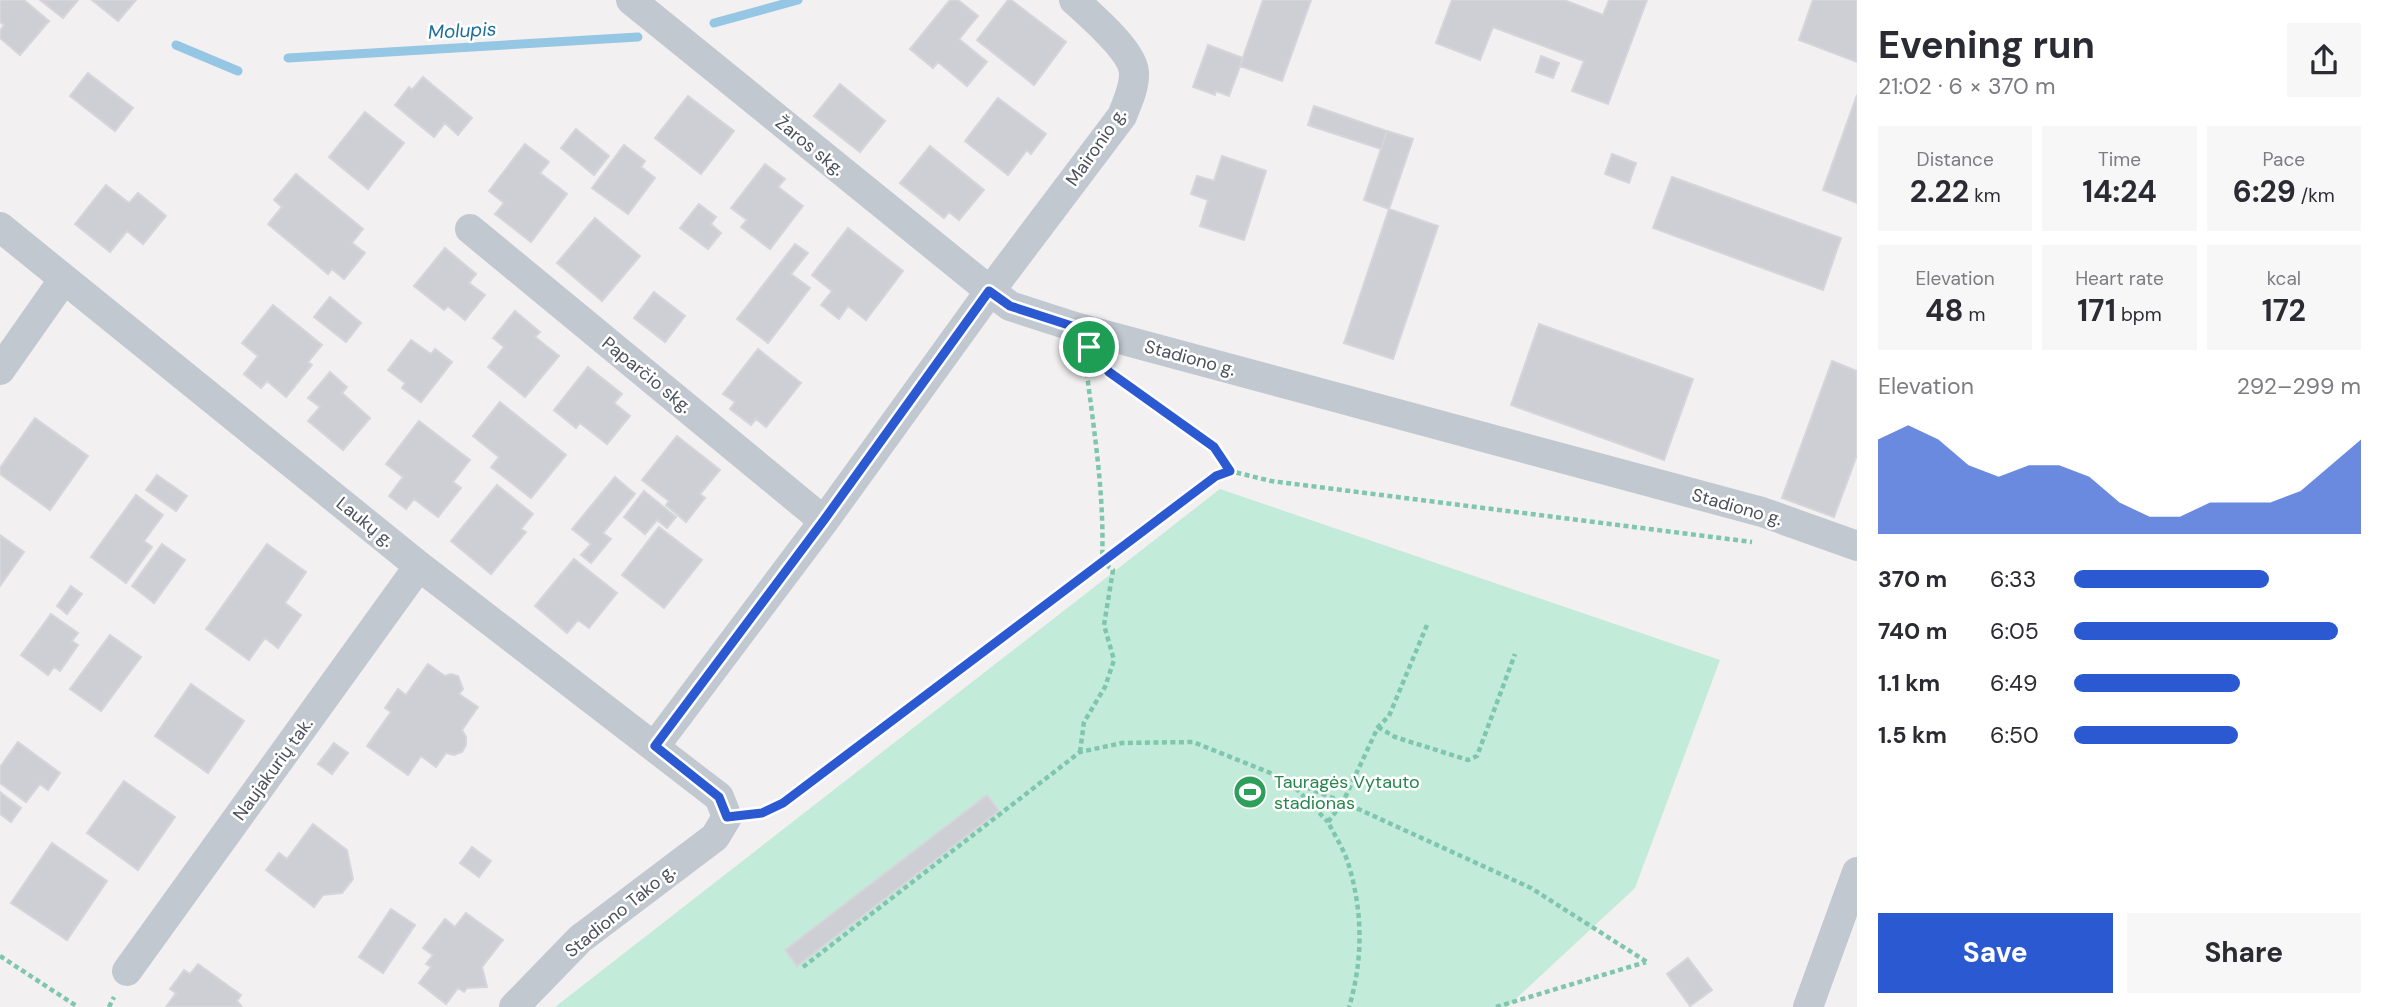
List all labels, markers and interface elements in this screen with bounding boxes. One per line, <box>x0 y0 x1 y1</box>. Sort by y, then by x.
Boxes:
water label: Molupis <box>427 16 497 45</box>
text: Evening run <box>1878 20 2095 70</box>
button: share <box>2287 23 2361 97</box>
text: 21:02 · 6 × 370 m <box>1878 71 2055 101</box>
street label: Maironio g. <box>1060 103 1132 191</box>
street label: Žaros skg. <box>771 111 849 181</box>
text: Distance <box>1917 147 1994 172</box>
text: Time <box>2098 147 2141 172</box>
text: Pace <box>2263 147 2305 172</box>
text: 2.22 <box>1910 172 1969 211</box>
text: 14:24 <box>2082 172 2157 211</box>
text: 6:29 <box>2233 172 2296 211</box>
text: km <box>1969 183 2001 208</box>
text: /km <box>2296 183 2335 208</box>
text: Elevation <box>1916 266 1995 291</box>
text: Heart rate <box>2075 266 2164 291</box>
text: kcal <box>2267 266 2301 291</box>
text: 48 <box>1925 291 1963 330</box>
text: 171 <box>2077 291 2116 330</box>
text: 172 <box>2262 291 2306 330</box>
text: m <box>1963 302 1985 327</box>
text: bpm <box>2116 302 2162 327</box>
pin <box>1059 317 1119 377</box>
icon: arrive <box>1070 328 1108 366</box>
street label: Paparčio skg. <box>597 331 697 419</box>
street label: Stadiono g. <box>1142 334 1238 382</box>
text: Elevation <box>1878 371 1974 401</box>
text: 292–299 m <box>2237 371 2361 401</box>
street label: Stadiono g. <box>1689 483 1785 531</box>
street label: Laukų g. <box>331 491 399 553</box>
text: 370 m <box>1878 564 1947 594</box>
text: 6:33 <box>1990 564 2036 594</box>
text: 740 m <box>1878 616 1947 646</box>
text: 6:05 <box>1990 616 2039 646</box>
text: 1.1 km <box>1878 668 1940 698</box>
text: 6:49 <box>1990 668 2038 698</box>
street label: Naujakurių tak. <box>228 713 318 825</box>
text: 1.5 km <box>1878 720 1947 750</box>
text: 6:50 <box>1990 720 2039 750</box>
place label: Tauragės Vytauto stadionas <box>1274 770 1420 815</box>
sports icon: Tauragės Vytauto stadionas <box>1231 773 1269 811</box>
street label: Stadiono Tako g. <box>560 859 680 963</box>
button: Save <box>1878 913 2113 993</box>
button: Share <box>2127 913 2361 993</box>

